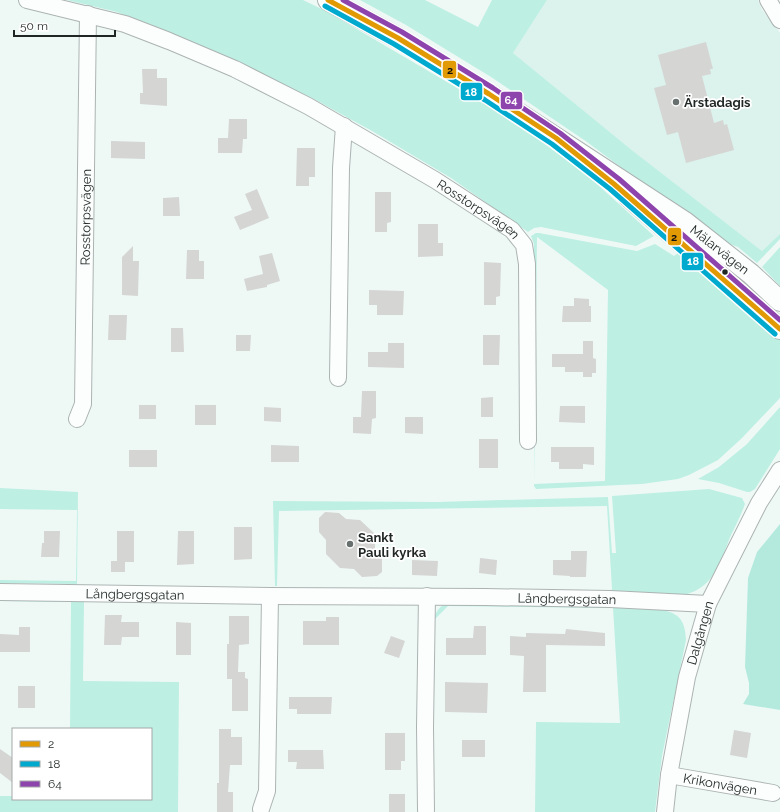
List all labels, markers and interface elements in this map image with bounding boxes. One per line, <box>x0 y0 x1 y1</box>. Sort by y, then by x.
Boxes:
scale bar <box>14 12 115 38</box>
text: 50 m <box>20 19 48 33</box>
line badge: 2 <box>442 60 457 79</box>
text: 2 <box>447 64 453 77</box>
line badge: 18 <box>460 82 483 101</box>
text: 18 <box>465 86 477 99</box>
line badge: 64 <box>500 91 523 110</box>
text: 64 <box>505 94 517 107</box>
place label: Ärstadagis <box>684 95 751 110</box>
marker: Ärstadagis <box>671 97 681 107</box>
street label: Rosstorpsvägen <box>78 169 94 266</box>
street label: Rosstorpsvägen <box>434 176 523 242</box>
street label: Mälarvägen <box>687 222 752 278</box>
line badge: 2 <box>667 227 682 246</box>
text: 2 <box>671 231 677 244</box>
line badge: 18 <box>681 252 704 271</box>
text: 18 <box>687 255 699 268</box>
unlabelled marker <box>720 267 730 277</box>
place label: Sankt Pauli kyrka <box>358 530 427 560</box>
marker: Sankt Pauli kyrka <box>345 539 355 549</box>
street label: Långbergsgatan <box>85 586 185 603</box>
street label: Långbergsgatan <box>517 591 617 607</box>
street label: Dalgången <box>684 599 717 667</box>
legend <box>12 728 152 800</box>
text: 2 <box>48 737 54 751</box>
text: 18 <box>48 757 60 771</box>
street label: Krikonvägen <box>682 771 758 798</box>
text: 64 <box>48 777 62 791</box>

